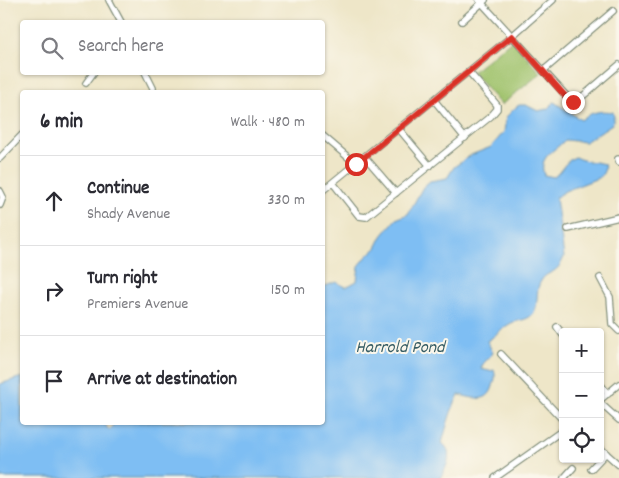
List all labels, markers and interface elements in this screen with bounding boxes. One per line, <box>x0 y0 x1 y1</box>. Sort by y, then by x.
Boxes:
search box <box>20 20 325 75</box>
icon: search <box>38 34 66 62</box>
text: Search here <box>78 34 164 61</box>
route end <box>562 91 585 114</box>
text: 6 min <box>40 108 83 138</box>
text: Walk · 480 m <box>231 111 305 134</box>
route start <box>345 153 368 176</box>
text: Continue <box>87 176 149 203</box>
icon: ahead <box>40 187 68 215</box>
text: 330 m <box>267 189 305 212</box>
text: Shady Avenue <box>87 203 170 226</box>
text: Turn right <box>87 266 158 293</box>
icon: right <box>40 277 68 305</box>
text: 150 m <box>271 279 305 302</box>
text: Premiers Avenue <box>87 293 188 316</box>
map controls <box>559 328 604 463</box>
button: + <box>559 328 604 373</box>
water label: Harrold Pond <box>356 336 447 361</box>
icon: arrive <box>40 367 68 395</box>
text: Arrive at destination <box>87 367 237 394</box>
button: − <box>559 373 604 418</box>
button: locate <box>559 418 604 463</box>

